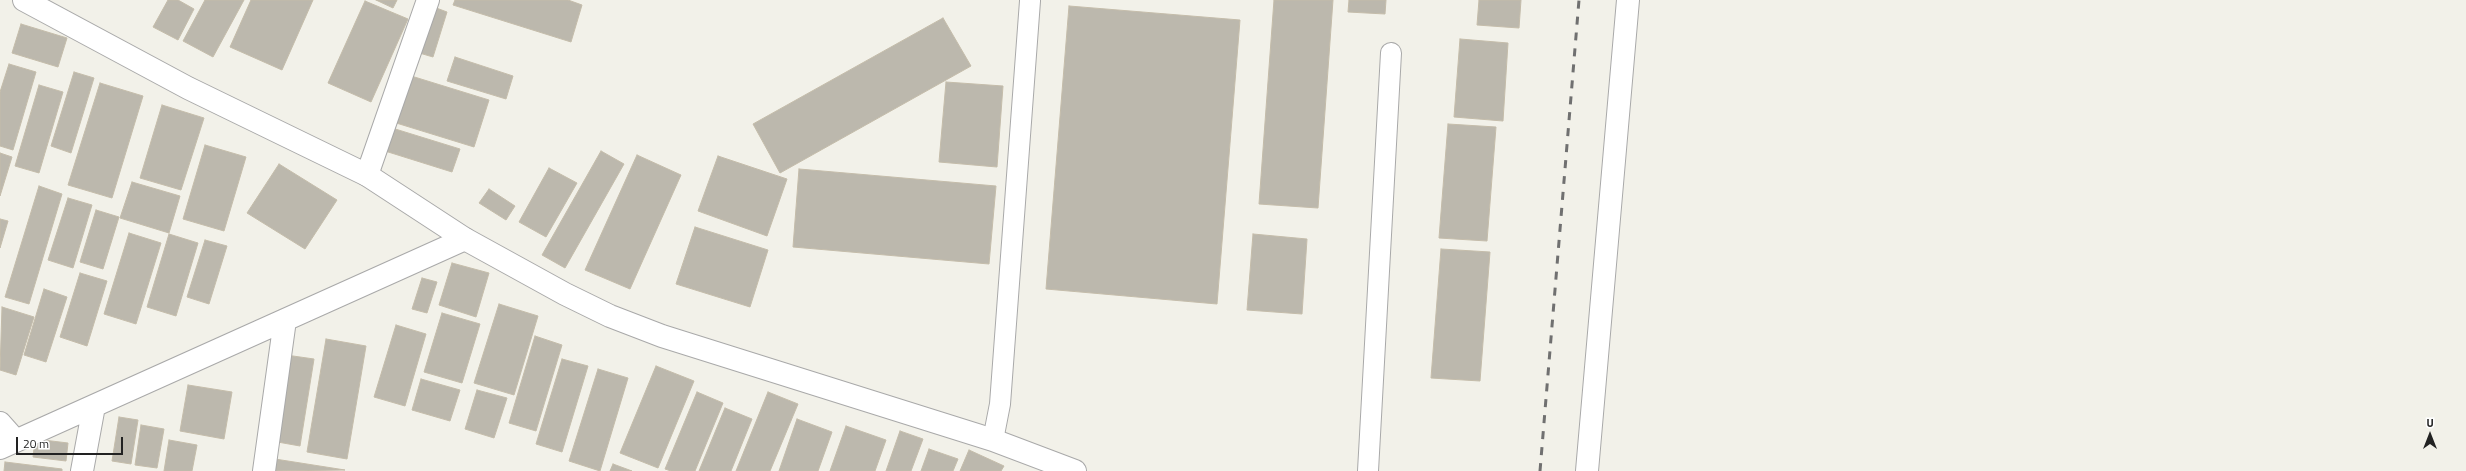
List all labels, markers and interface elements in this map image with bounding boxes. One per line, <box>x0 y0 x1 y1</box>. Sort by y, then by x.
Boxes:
north arrow <box>2410 415 2450 455</box>
text: U <box>2426 415 2434 431</box>
scale bar <box>18 429 125 455</box>
text: 20 m <box>23 434 49 453</box>

